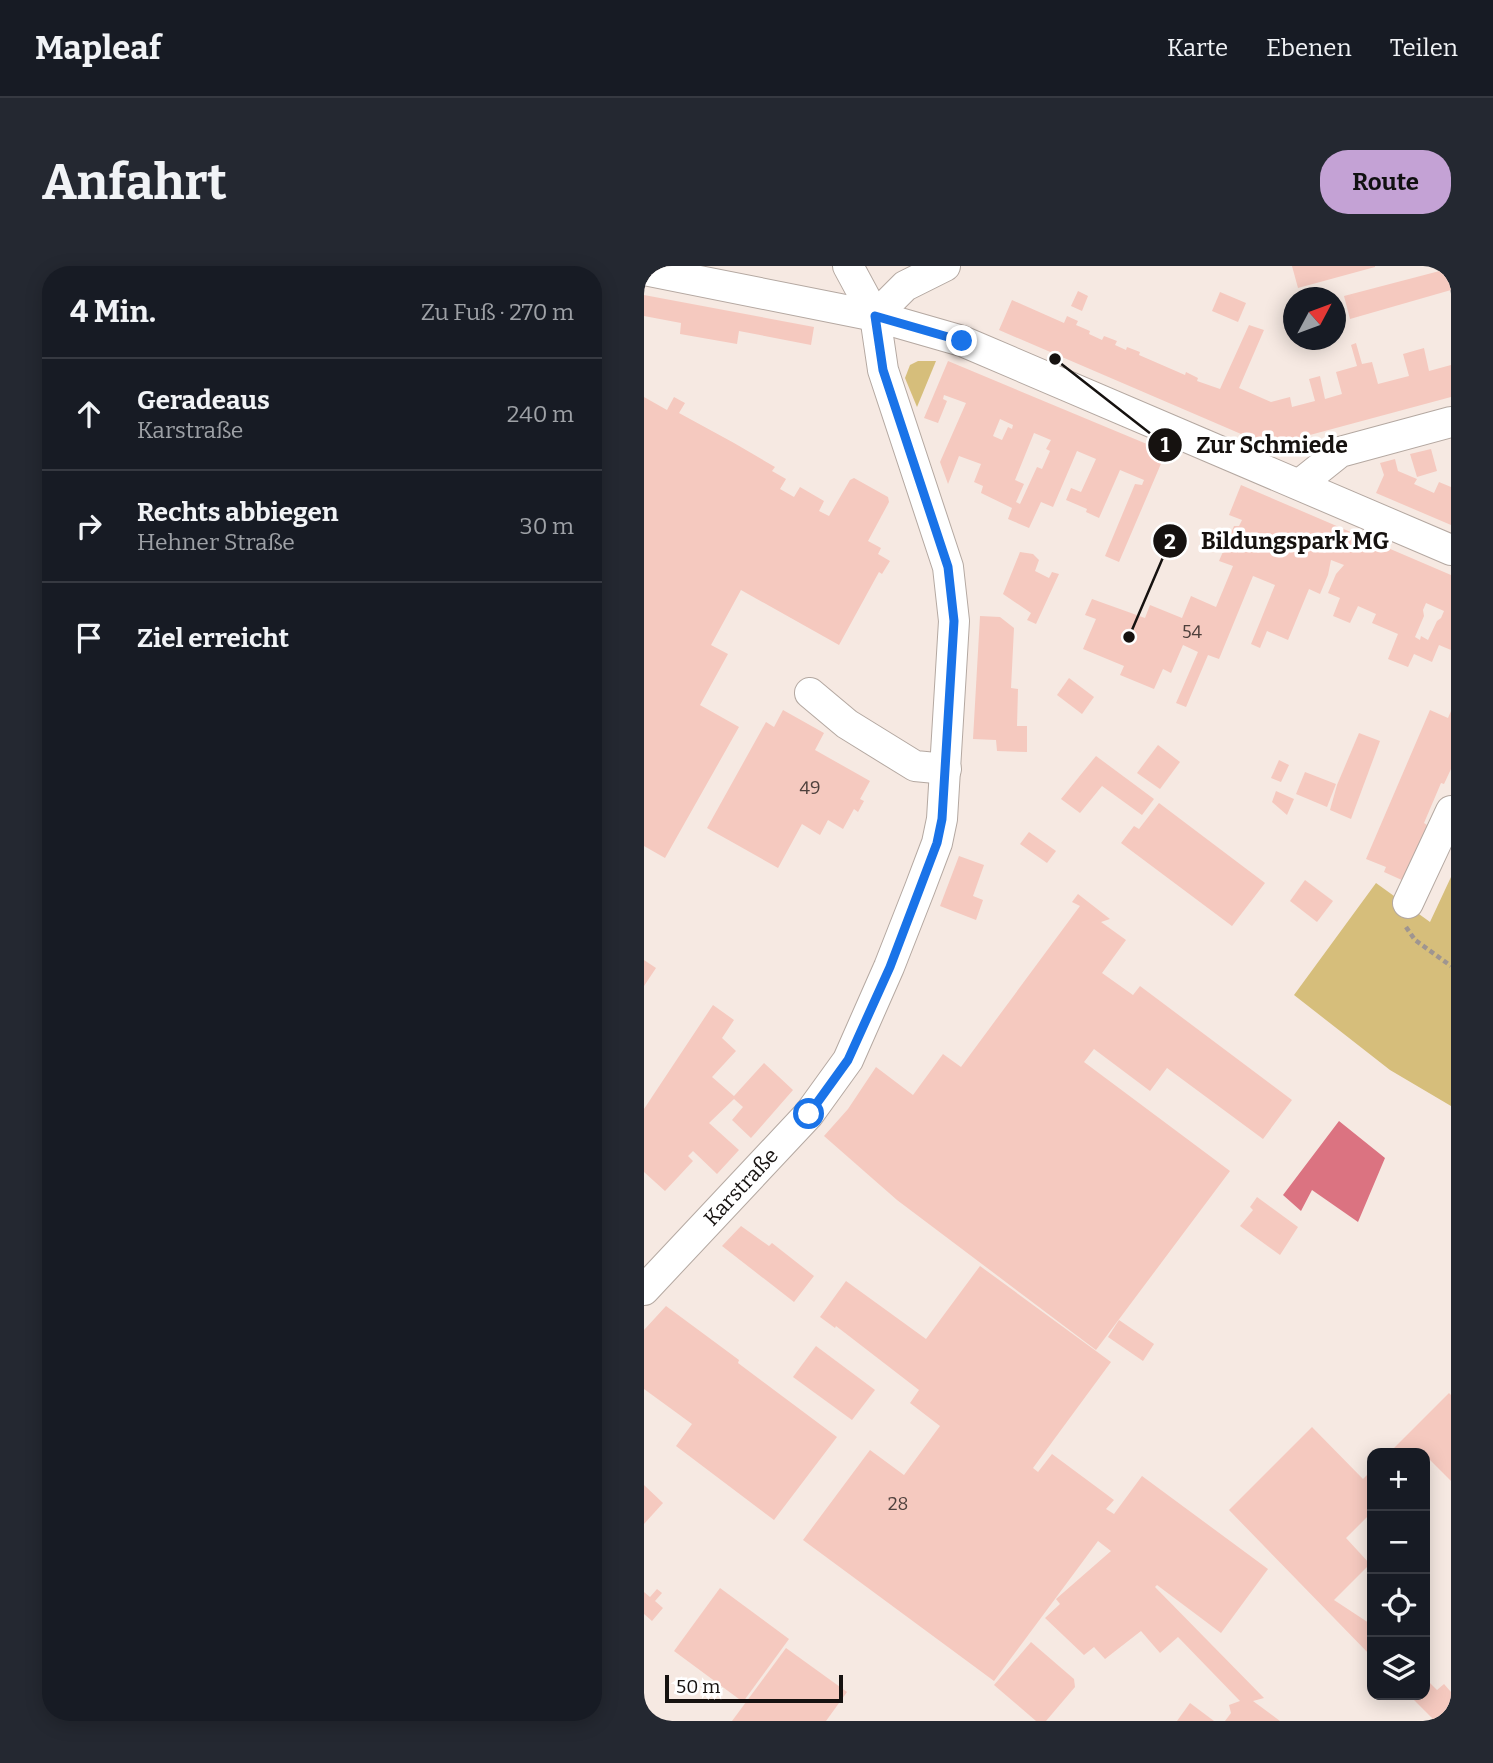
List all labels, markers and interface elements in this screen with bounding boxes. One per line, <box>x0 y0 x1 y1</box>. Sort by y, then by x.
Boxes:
text: Mapleaf <box>35 28 161 68</box>
text: Karte <box>1167 34 1228 62</box>
text: Ebenen <box>1266 34 1352 62</box>
text: Teilen <box>1390 34 1458 62</box>
button: Route <box>1320 150 1451 214</box>
text: Anfahrt <box>42 153 227 212</box>
north arrow <box>1283 287 1346 350</box>
text: 4 Min. <box>70 294 156 330</box>
text: Zu Fuß · 270 m <box>421 298 574 326</box>
route end <box>946 325 977 356</box>
text: Geradeaus <box>137 385 270 416</box>
icon: ahead <box>70 395 108 433</box>
text: 240 m <box>507 400 574 428</box>
text: Karstraße <box>137 416 243 444</box>
callout: Zur Schmiede <box>1147 423 1362 467</box>
text: Zur Schmiede <box>1196 431 1348 459</box>
text: 1 <box>1160 432 1170 458</box>
text: Rechts abbiegen <box>137 497 339 528</box>
icon: right <box>70 507 108 545</box>
text: 30 m <box>520 512 574 540</box>
callout: Bildungspark MG <box>1152 519 1404 563</box>
text: Bildungspark MG <box>1201 527 1390 555</box>
text: Hehner Straße <box>137 528 295 556</box>
text: 2 <box>1164 529 1176 555</box>
icon: arrive <box>70 619 108 657</box>
house number: 54 <box>1182 621 1203 643</box>
text: Ziel erreicht <box>137 623 289 654</box>
house number: 49 <box>799 777 821 799</box>
route start <box>793 1098 824 1129</box>
street label: Karstraße <box>698 1143 784 1231</box>
map controls <box>1367 1448 1430 1700</box>
button: + <box>1367 1448 1430 1511</box>
house number: 28 <box>888 1493 908 1515</box>
button: − <box>1367 1511 1430 1574</box>
button: locate <box>1367 1574 1430 1637</box>
button: layers <box>1367 1637 1430 1700</box>
scale bar <box>665 1672 844 1704</box>
text: 50 m <box>676 1675 720 1698</box>

